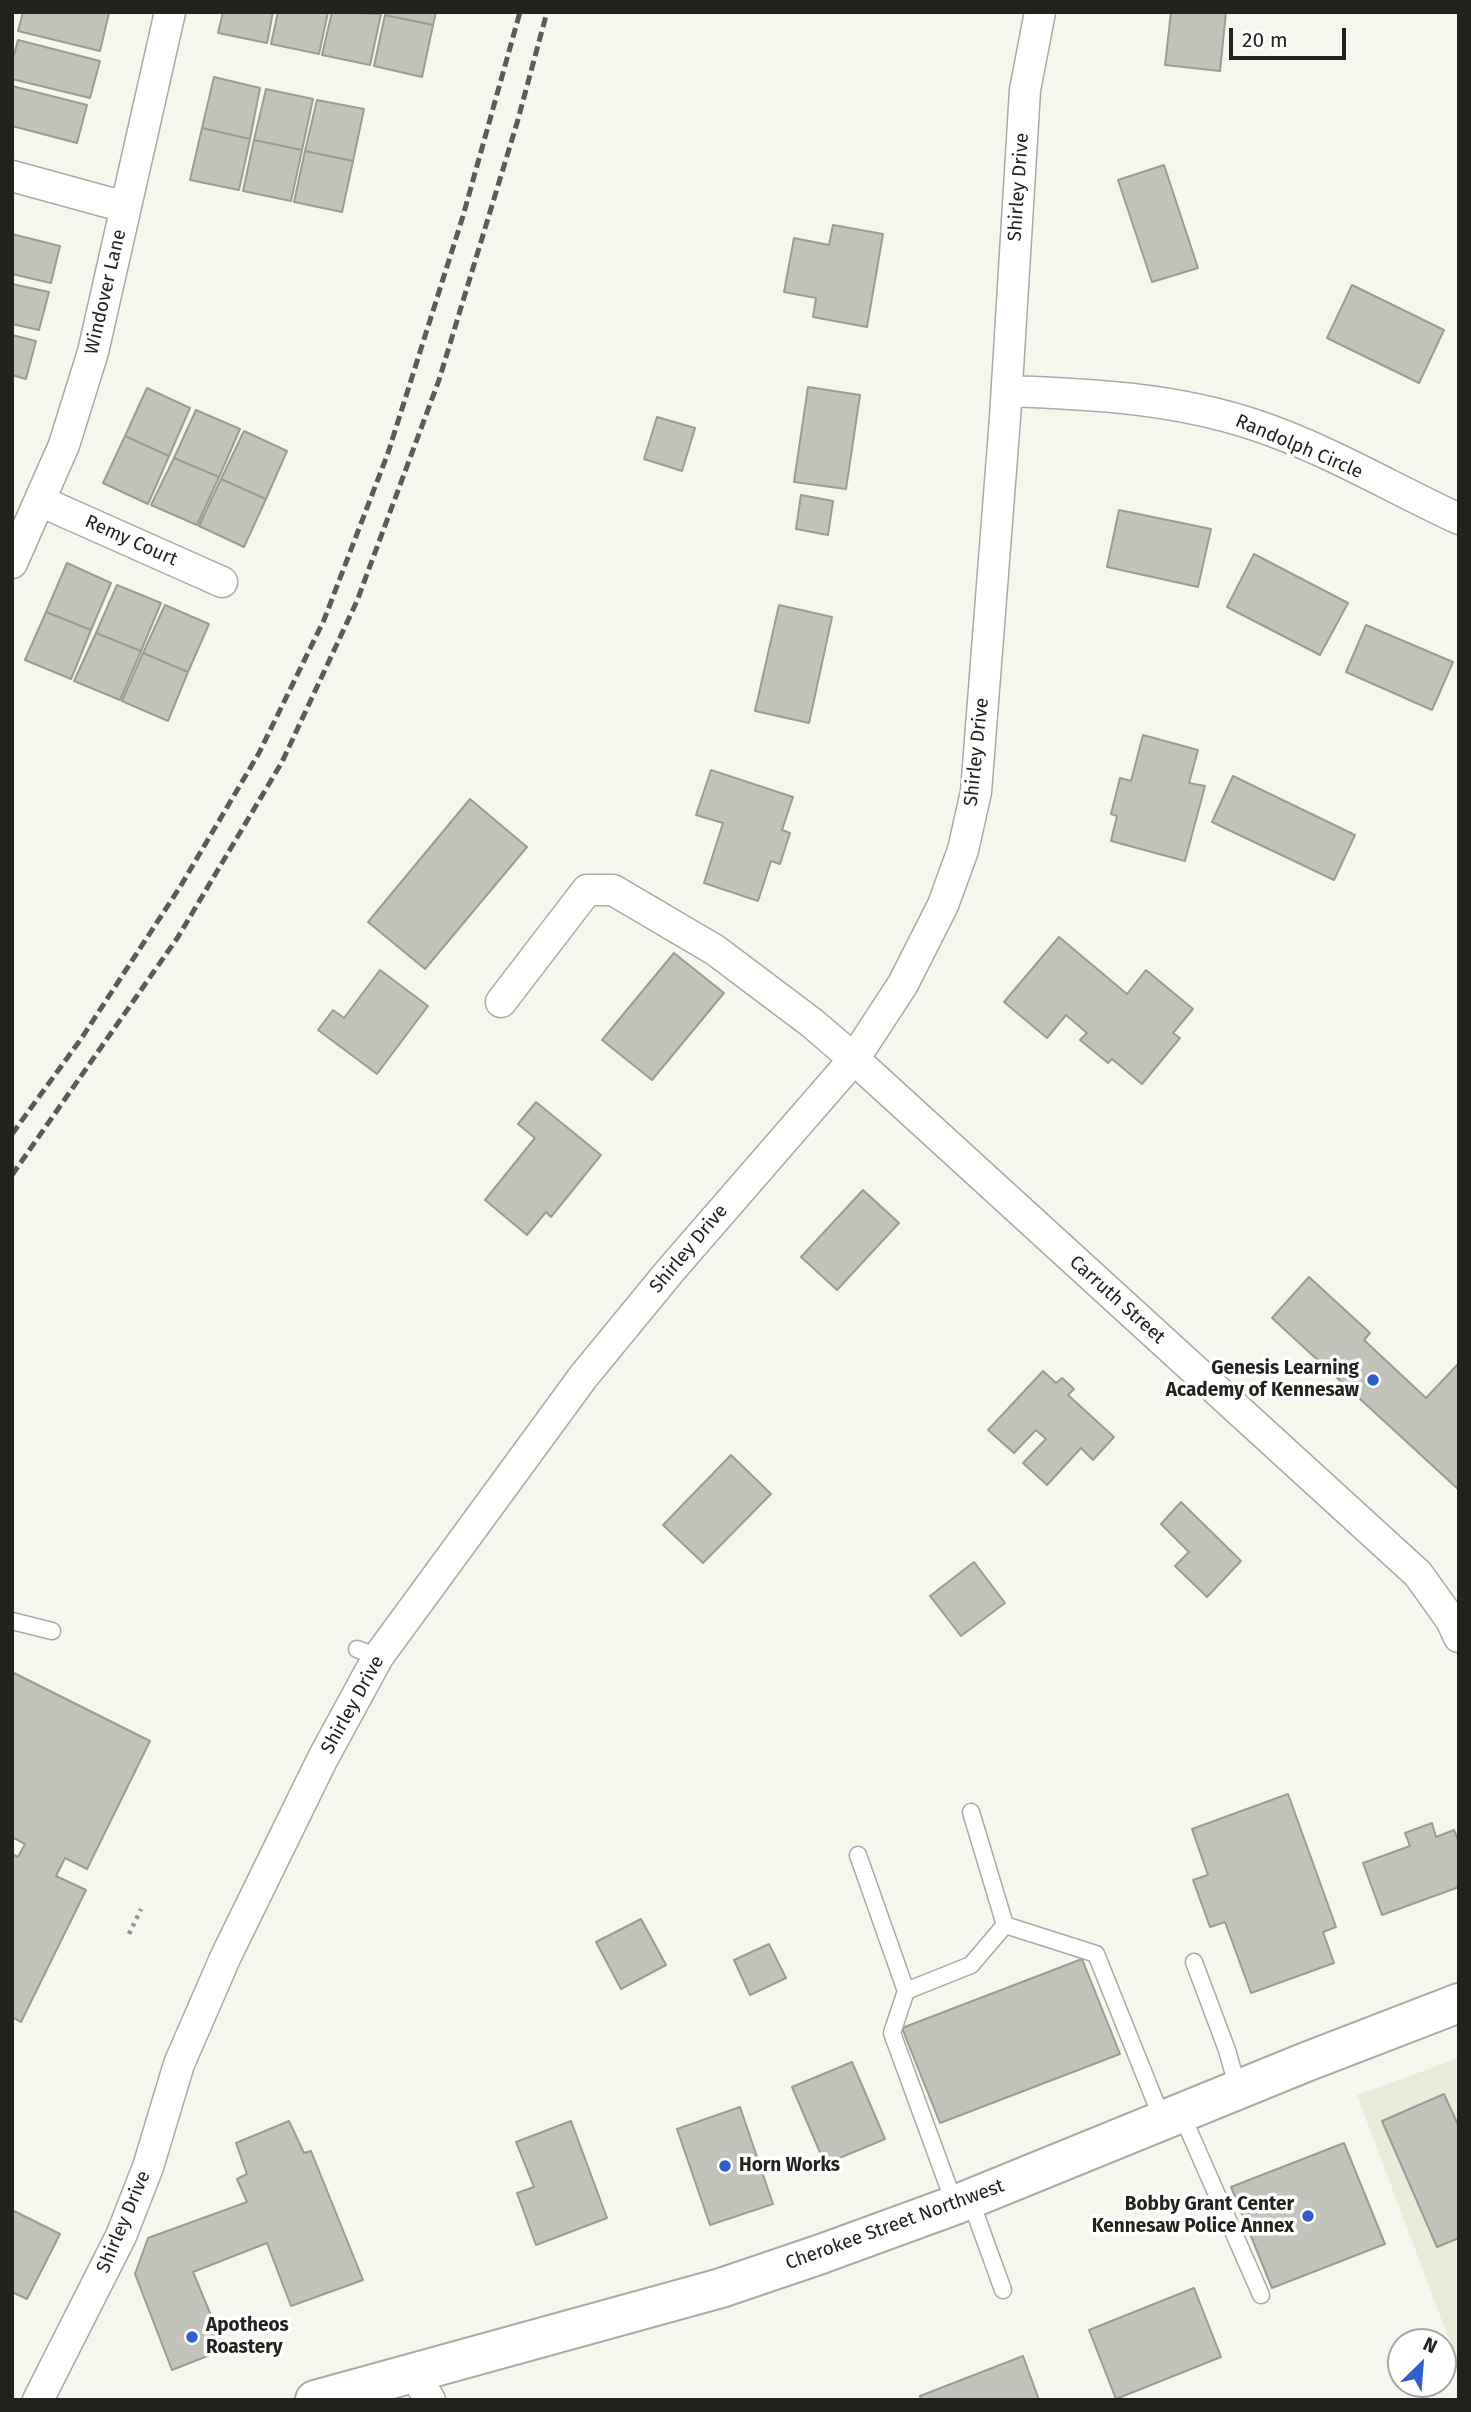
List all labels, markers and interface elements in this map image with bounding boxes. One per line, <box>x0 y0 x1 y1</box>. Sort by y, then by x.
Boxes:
scale bar <box>1233 14 1350 58</box>
text: 20 m <box>1242 27 1288 53</box>
street label: Shirley Drive <box>1004 132 1034 242</box>
street label: Windover Lane <box>81 227 131 357</box>
street label: Randolph Circle <box>1232 410 1366 484</box>
street label: Remy Court <box>81 511 181 571</box>
street label: Shirley Drive <box>960 697 994 807</box>
street label: Shirley Drive <box>645 1200 733 1298</box>
street label: Carruth Street <box>1064 1251 1170 1349</box>
place label: Genesis Learning Academy of Kennesaw <box>1166 1358 1359 1402</box>
marker: Genesis Learning Academy of Kennesaw <box>1365 1372 1381 1388</box>
street label: Shirley Drive <box>317 1652 389 1758</box>
place label: Horn Works <box>739 2155 840 2177</box>
marker: Horn Works <box>717 2158 733 2174</box>
street label: Shirley Drive <box>92 2167 156 2277</box>
street label: Cherokee Street Northwest <box>783 2175 1007 2275</box>
place label: Bobby Grant Center Kennesaw Police Annex <box>1092 2194 1294 2238</box>
marker: Bobby Grant Center Kennesaw Police Annex <box>1300 2208 1316 2224</box>
place label: Apotheos Roastery <box>206 2315 289 2359</box>
north arrow <box>1387 2328 1457 2398</box>
marker: Apotheos Roastery <box>184 2329 200 2345</box>
text: N <box>1420 2332 1441 2358</box>

